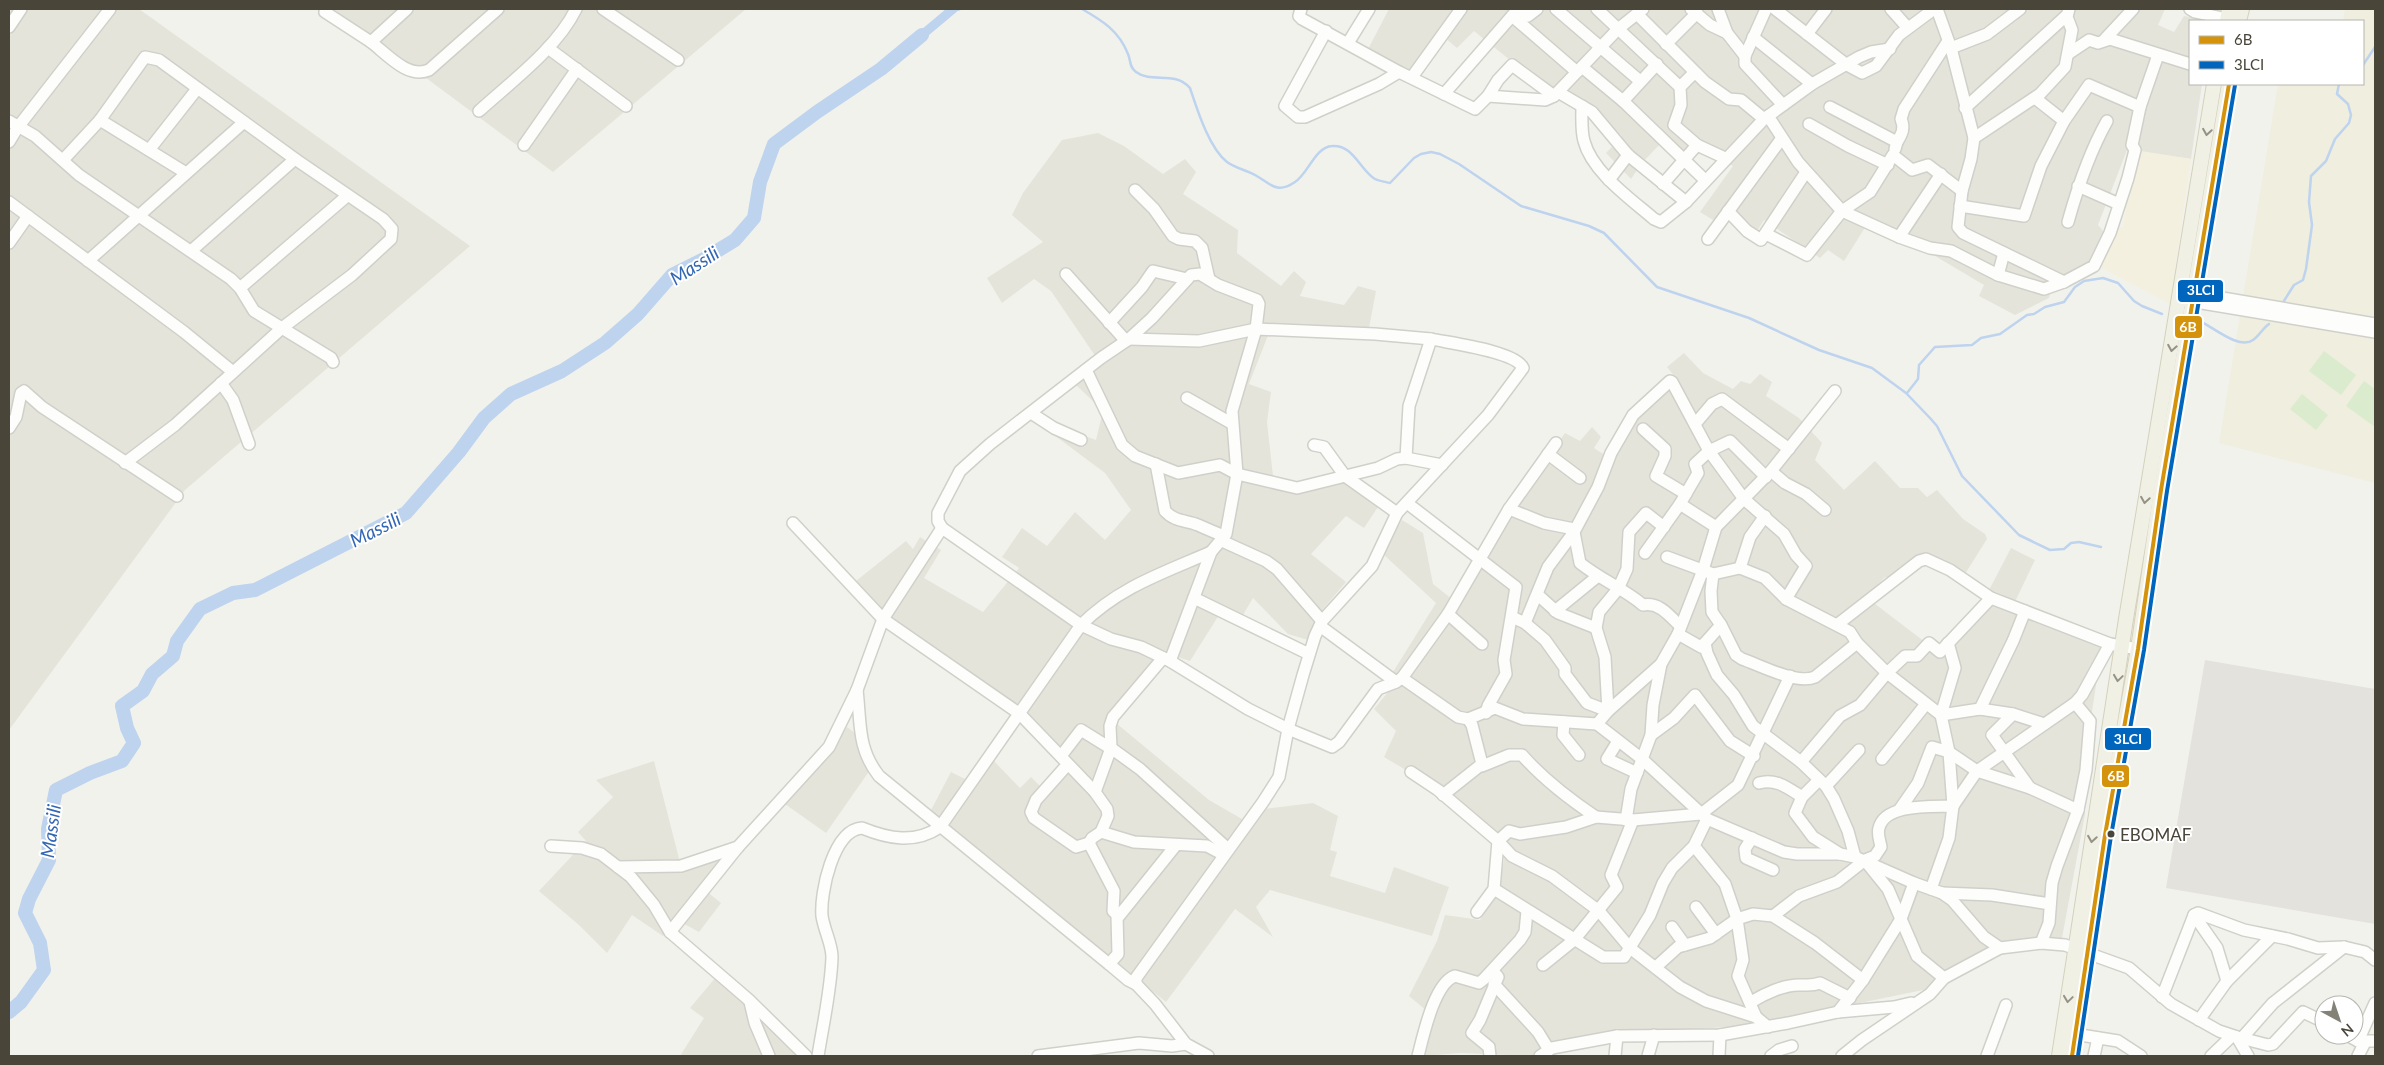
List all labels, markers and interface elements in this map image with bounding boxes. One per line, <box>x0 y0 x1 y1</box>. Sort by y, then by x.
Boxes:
legend <box>2189 20 2364 85</box>
text: 6B <box>2234 30 2252 48</box>
text: 3LCI <box>2234 55 2264 73</box>
one-way arrow <box>2202 128 2213 136</box>
water label: Massili <box>665 240 723 289</box>
line badge: 3LCI <box>2177 279 2224 303</box>
text: 3LCI <box>2187 281 2215 298</box>
line badge: 6B <box>2174 315 2203 339</box>
text: 6B <box>2179 318 2197 335</box>
one-way arrow <box>2167 343 2177 352</box>
one-way arrow <box>2141 496 2151 505</box>
water label: Massili <box>346 506 405 552</box>
one-way arrow <box>2113 674 2123 682</box>
line badge: 3LCI <box>2104 727 2152 751</box>
text: 3LCI <box>2114 730 2142 747</box>
line badge: 6B <box>2101 764 2130 788</box>
text: 6B <box>2107 767 2125 784</box>
water label: Massili <box>35 802 65 859</box>
place label: EBOMAF <box>2120 824 2192 845</box>
marker: EBOMAF <box>2106 829 2116 839</box>
one-way arrow <box>2088 834 2098 843</box>
north arrow <box>2314 995 2364 1045</box>
one-way arrow <box>2063 996 2074 1004</box>
text: N <box>2338 1020 2357 1040</box>

